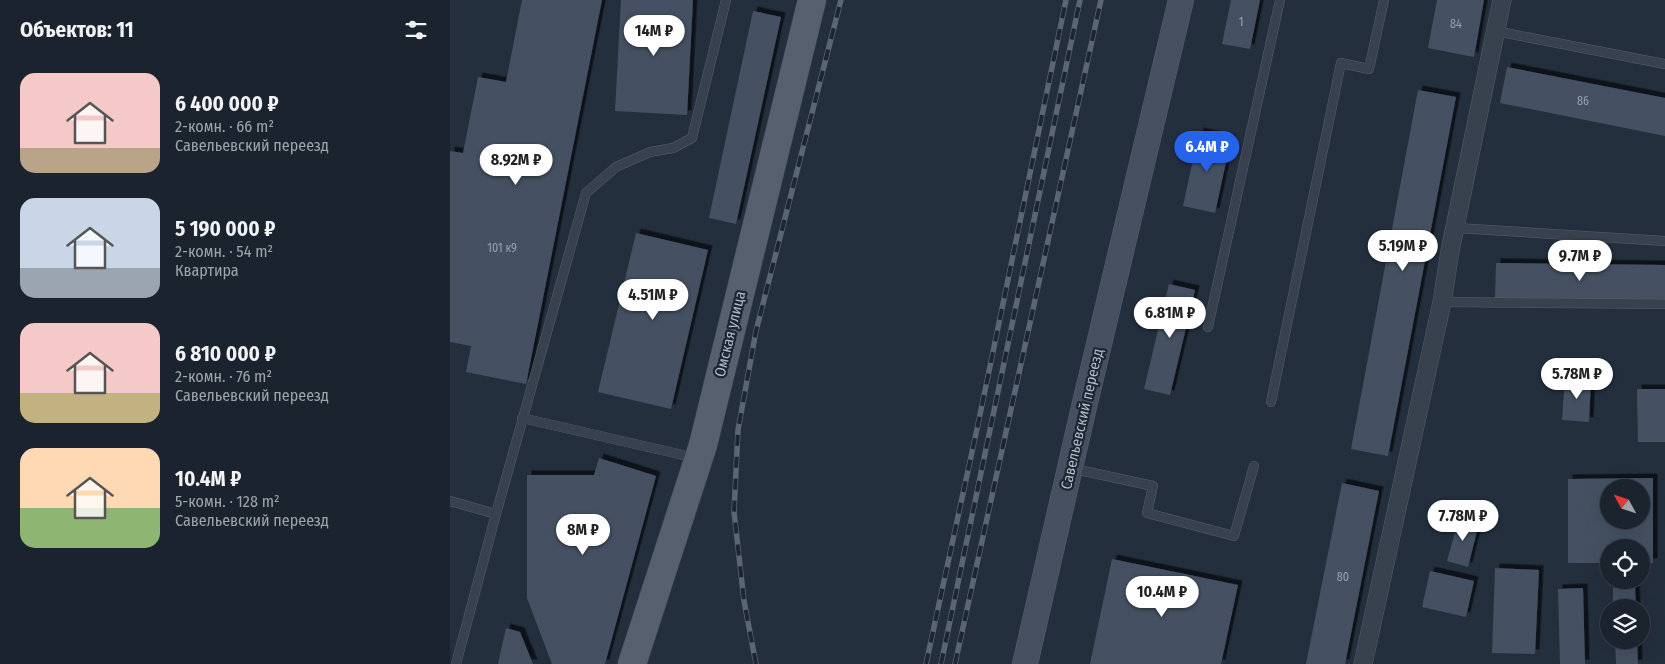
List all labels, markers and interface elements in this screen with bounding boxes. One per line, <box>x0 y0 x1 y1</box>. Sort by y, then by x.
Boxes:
pin: 14M ₽ <box>619 15 689 57</box>
house number: 1 <box>1239 15 1243 29</box>
icon: filters <box>402 16 430 44</box>
text: Объектов: 11 <box>20 17 134 43</box>
house number: 84 <box>1450 17 1462 31</box>
text: 14M ₽ <box>635 21 673 40</box>
text: 6 400 000 ₽ <box>175 91 279 117</box>
icon: home <box>60 93 120 153</box>
house number: 86 <box>1577 94 1589 108</box>
text: 2-комн. · 66 m² <box>175 117 274 136</box>
pin: 6.4M ₽ <box>1166 130 1248 173</box>
text: Савельевский переезд <box>175 136 329 155</box>
text: 6.4M ₽ <box>1185 137 1229 156</box>
pin: 8.92M ₽ <box>470 144 562 186</box>
text: 8.92M ₽ <box>491 150 541 169</box>
text: 5 190 000 ₽ <box>175 216 275 242</box>
icon: home <box>60 218 120 278</box>
pin: 5.19M ₽ <box>1357 230 1449 272</box>
text: 5.19M ₽ <box>1379 236 1427 255</box>
pin: 9.7M ₽ <box>1539 240 1621 282</box>
house number: 101 к9 <box>487 241 517 255</box>
text: 2-комн. · 54 m² <box>175 242 273 261</box>
text: 9.7M ₽ <box>1559 246 1601 265</box>
text: Квартира <box>175 261 239 280</box>
pin: 4.51M ₽ <box>607 278 699 321</box>
text: 4.51M ₽ <box>628 285 678 304</box>
street label: Омская улица <box>711 289 749 379</box>
pin: 6.81M ₽ <box>1124 296 1216 339</box>
text: 6.81M ₽ <box>1145 303 1195 322</box>
text: 6 810 000 ₽ <box>175 341 276 367</box>
icon: home <box>60 343 120 403</box>
street label: Савельевский переезд <box>1057 347 1107 491</box>
pin: 5.78M ₽ <box>1531 358 1623 400</box>
text: 5.78M ₽ <box>1552 364 1602 383</box>
text: 2-комн. · 76 m² <box>175 367 272 386</box>
text: Савельевский переезд <box>175 386 329 405</box>
text: 10.4M ₽ <box>175 466 241 492</box>
icon: home <box>60 468 120 528</box>
north arrow <box>1600 479 1650 529</box>
map controls <box>1600 479 1650 649</box>
text: 5-комн. · 128 m² <box>175 492 280 511</box>
pin: 7.78M ₽ <box>1417 500 1509 542</box>
text: 7.78M ₽ <box>1438 506 1488 525</box>
text: Савельевский переезд <box>175 511 329 530</box>
pin: 8M ₽ <box>553 514 613 556</box>
text: 8M ₽ <box>567 520 599 539</box>
button: locate <box>1600 539 1650 589</box>
house number: 80 <box>1337 570 1349 584</box>
pin: 10.4M ₽ <box>1116 576 1208 618</box>
text: 10.4M ₽ <box>1137 582 1187 601</box>
button: layers <box>1600 599 1650 649</box>

